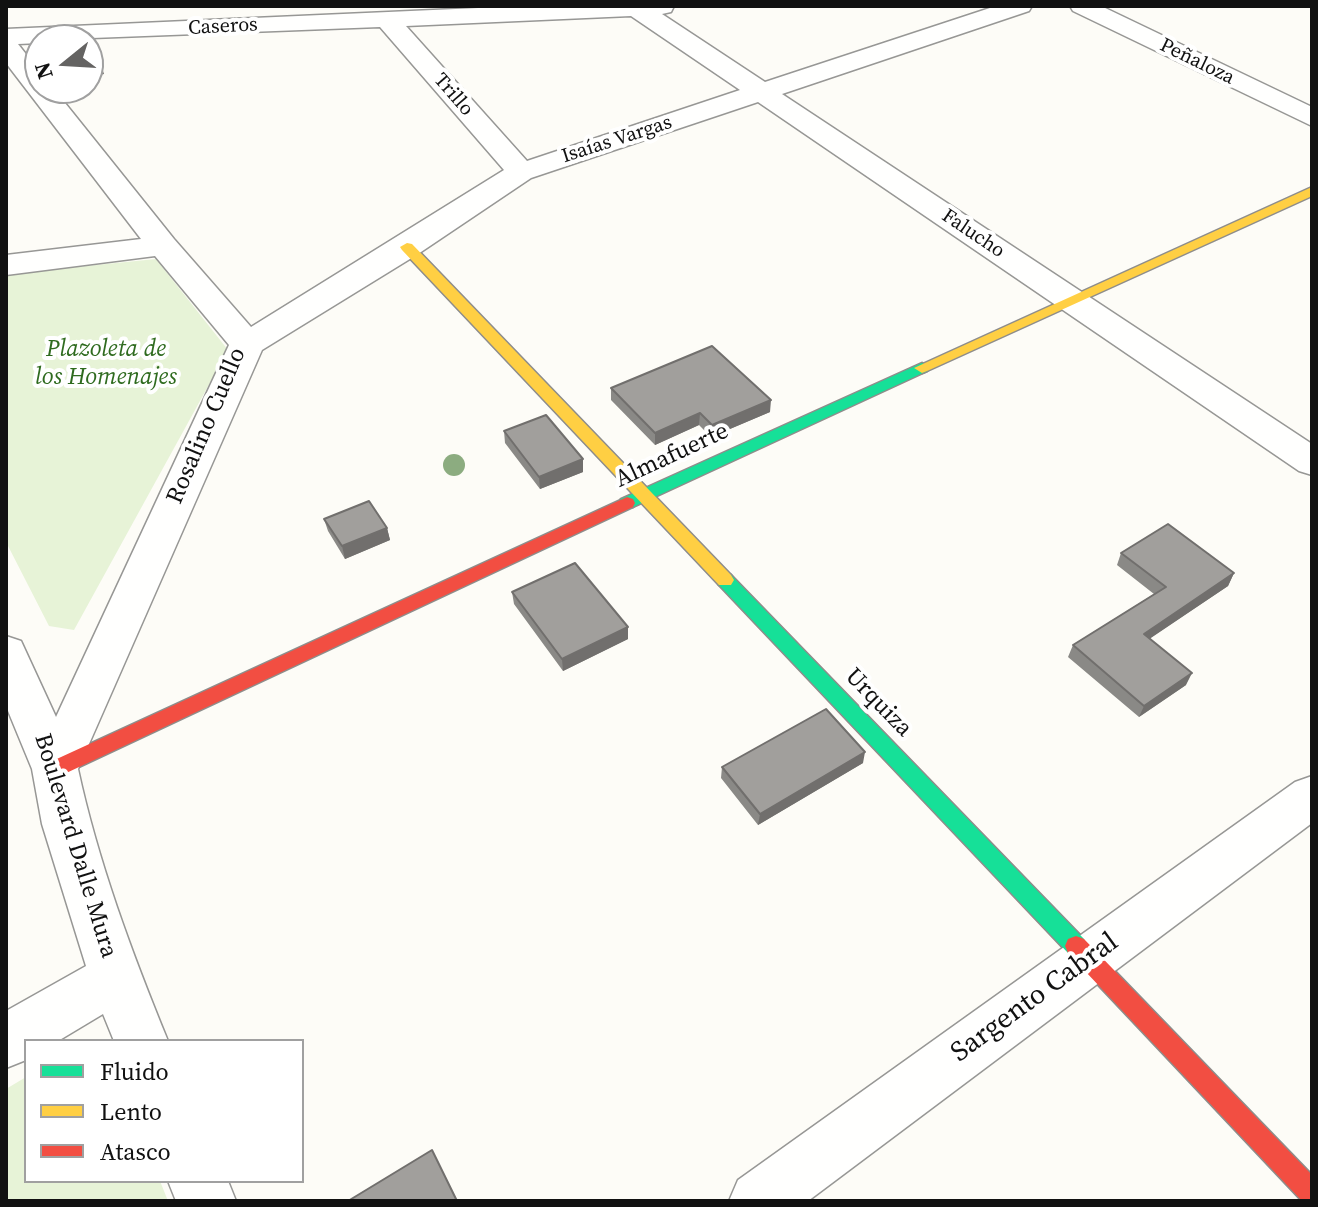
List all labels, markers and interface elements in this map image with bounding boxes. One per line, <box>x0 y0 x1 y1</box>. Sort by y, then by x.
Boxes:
street label: Caseros <box>188 13 258 41</box>
north arrow <box>24 24 104 104</box>
street label: Peñaloza <box>1156 34 1238 90</box>
text: N <box>26 59 60 83</box>
street label: Trillo <box>428 69 478 121</box>
street label: Isaías Vargas <box>559 111 675 169</box>
street label: Falucho <box>937 204 1009 264</box>
park label: Plazoleta de los Homenajes <box>35 336 177 392</box>
street label: Rosalino Cuello <box>161 344 253 508</box>
street label: Almafuerte <box>611 417 733 495</box>
street label: Urquiza <box>838 663 918 743</box>
street label: Boulevard Dalle Mura <box>27 730 123 962</box>
street label: Sargento Cabral <box>945 926 1125 1070</box>
legend <box>24 1039 304 1183</box>
text: Fluido <box>100 1055 169 1088</box>
text: Lento <box>100 1095 162 1128</box>
text: Atasco <box>100 1135 171 1168</box>

